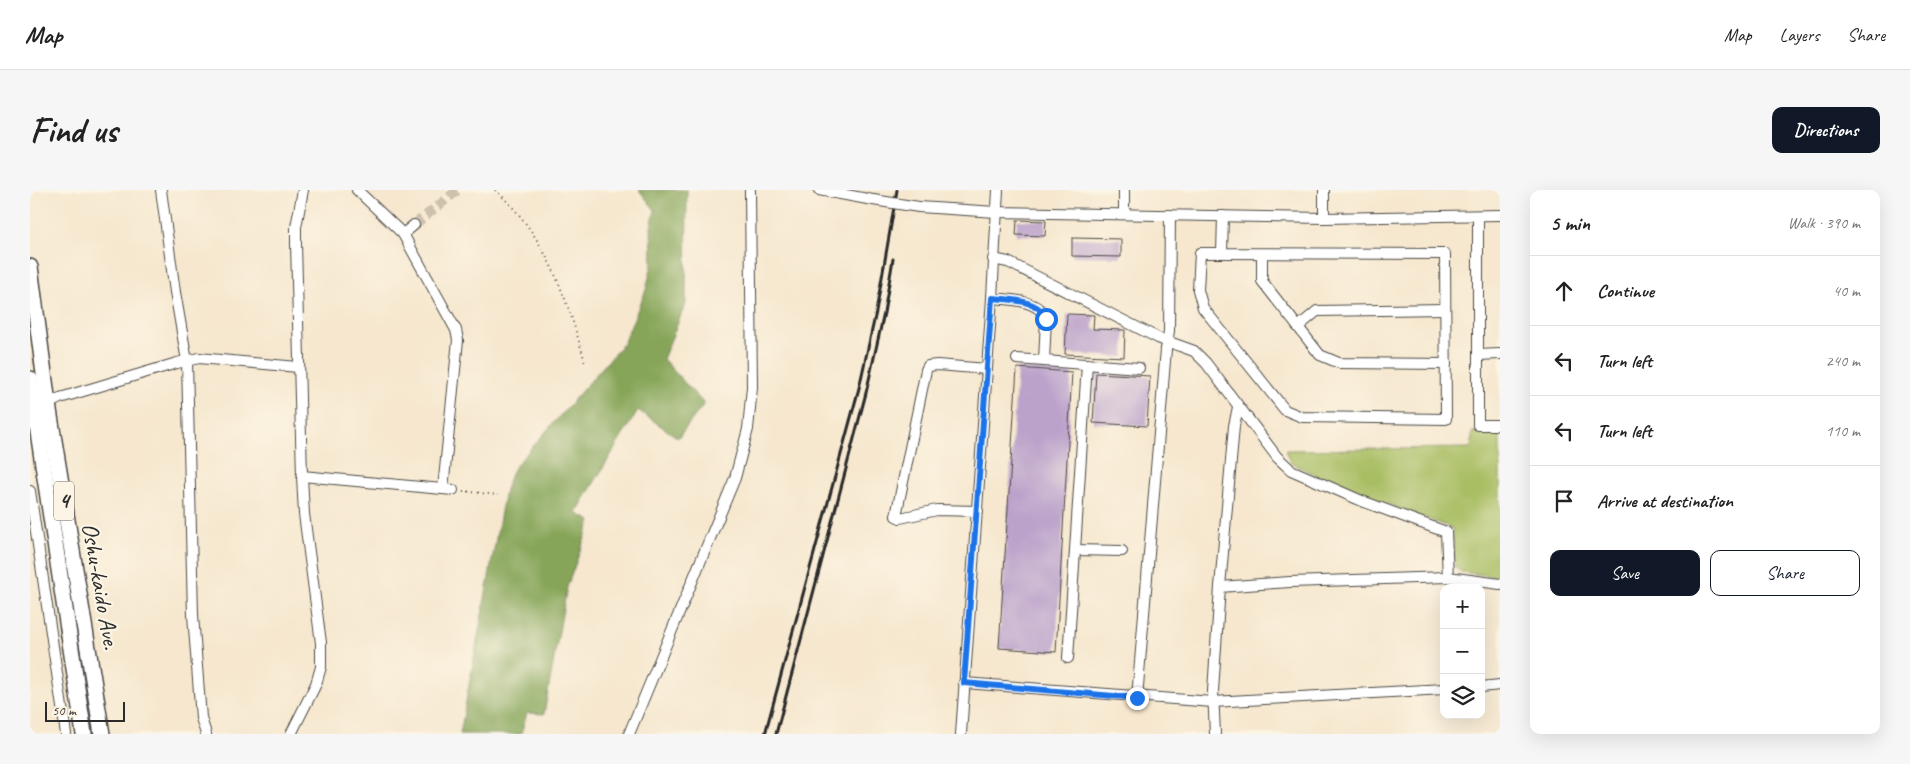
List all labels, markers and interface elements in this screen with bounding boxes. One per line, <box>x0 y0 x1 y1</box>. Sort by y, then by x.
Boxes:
text: Map <box>25 20 62 50</box>
text: Map <box>1724 24 1752 46</box>
text: Layers <box>1780 24 1819 46</box>
text: Share <box>1847 24 1885 46</box>
button: Directions <box>1772 107 1880 153</box>
text: Find us <box>30 108 117 153</box>
text: 5 min <box>1550 210 1590 236</box>
text: Walk · 390 m <box>1788 213 1860 233</box>
icon: ahead <box>1550 277 1578 305</box>
text: Continue <box>1597 279 1654 303</box>
text: 40 m <box>1833 281 1860 301</box>
route start <box>1035 308 1058 331</box>
icon: left <box>1550 347 1578 375</box>
text: Turn left <box>1597 349 1652 373</box>
text: 240 m <box>1826 351 1860 371</box>
icon: left <box>1550 417 1578 445</box>
text: Turn left <box>1597 419 1652 443</box>
text: 110 m <box>1826 421 1860 441</box>
road number: 4 <box>54 482 74 521</box>
icon: arrive <box>1550 487 1578 515</box>
text: Arrive at destination <box>1597 489 1733 513</box>
street label: Oshu-kaido Ave. <box>75 520 127 652</box>
button: Save <box>1550 550 1700 596</box>
button: Share <box>1710 550 1860 596</box>
map controls <box>1440 584 1485 719</box>
button: + <box>1440 584 1485 629</box>
button: − <box>1440 629 1485 674</box>
button: layers <box>1440 674 1485 719</box>
route end <box>1126 687 1149 710</box>
scale bar <box>45 699 125 722</box>
text: 50 m <box>52 702 76 719</box>

